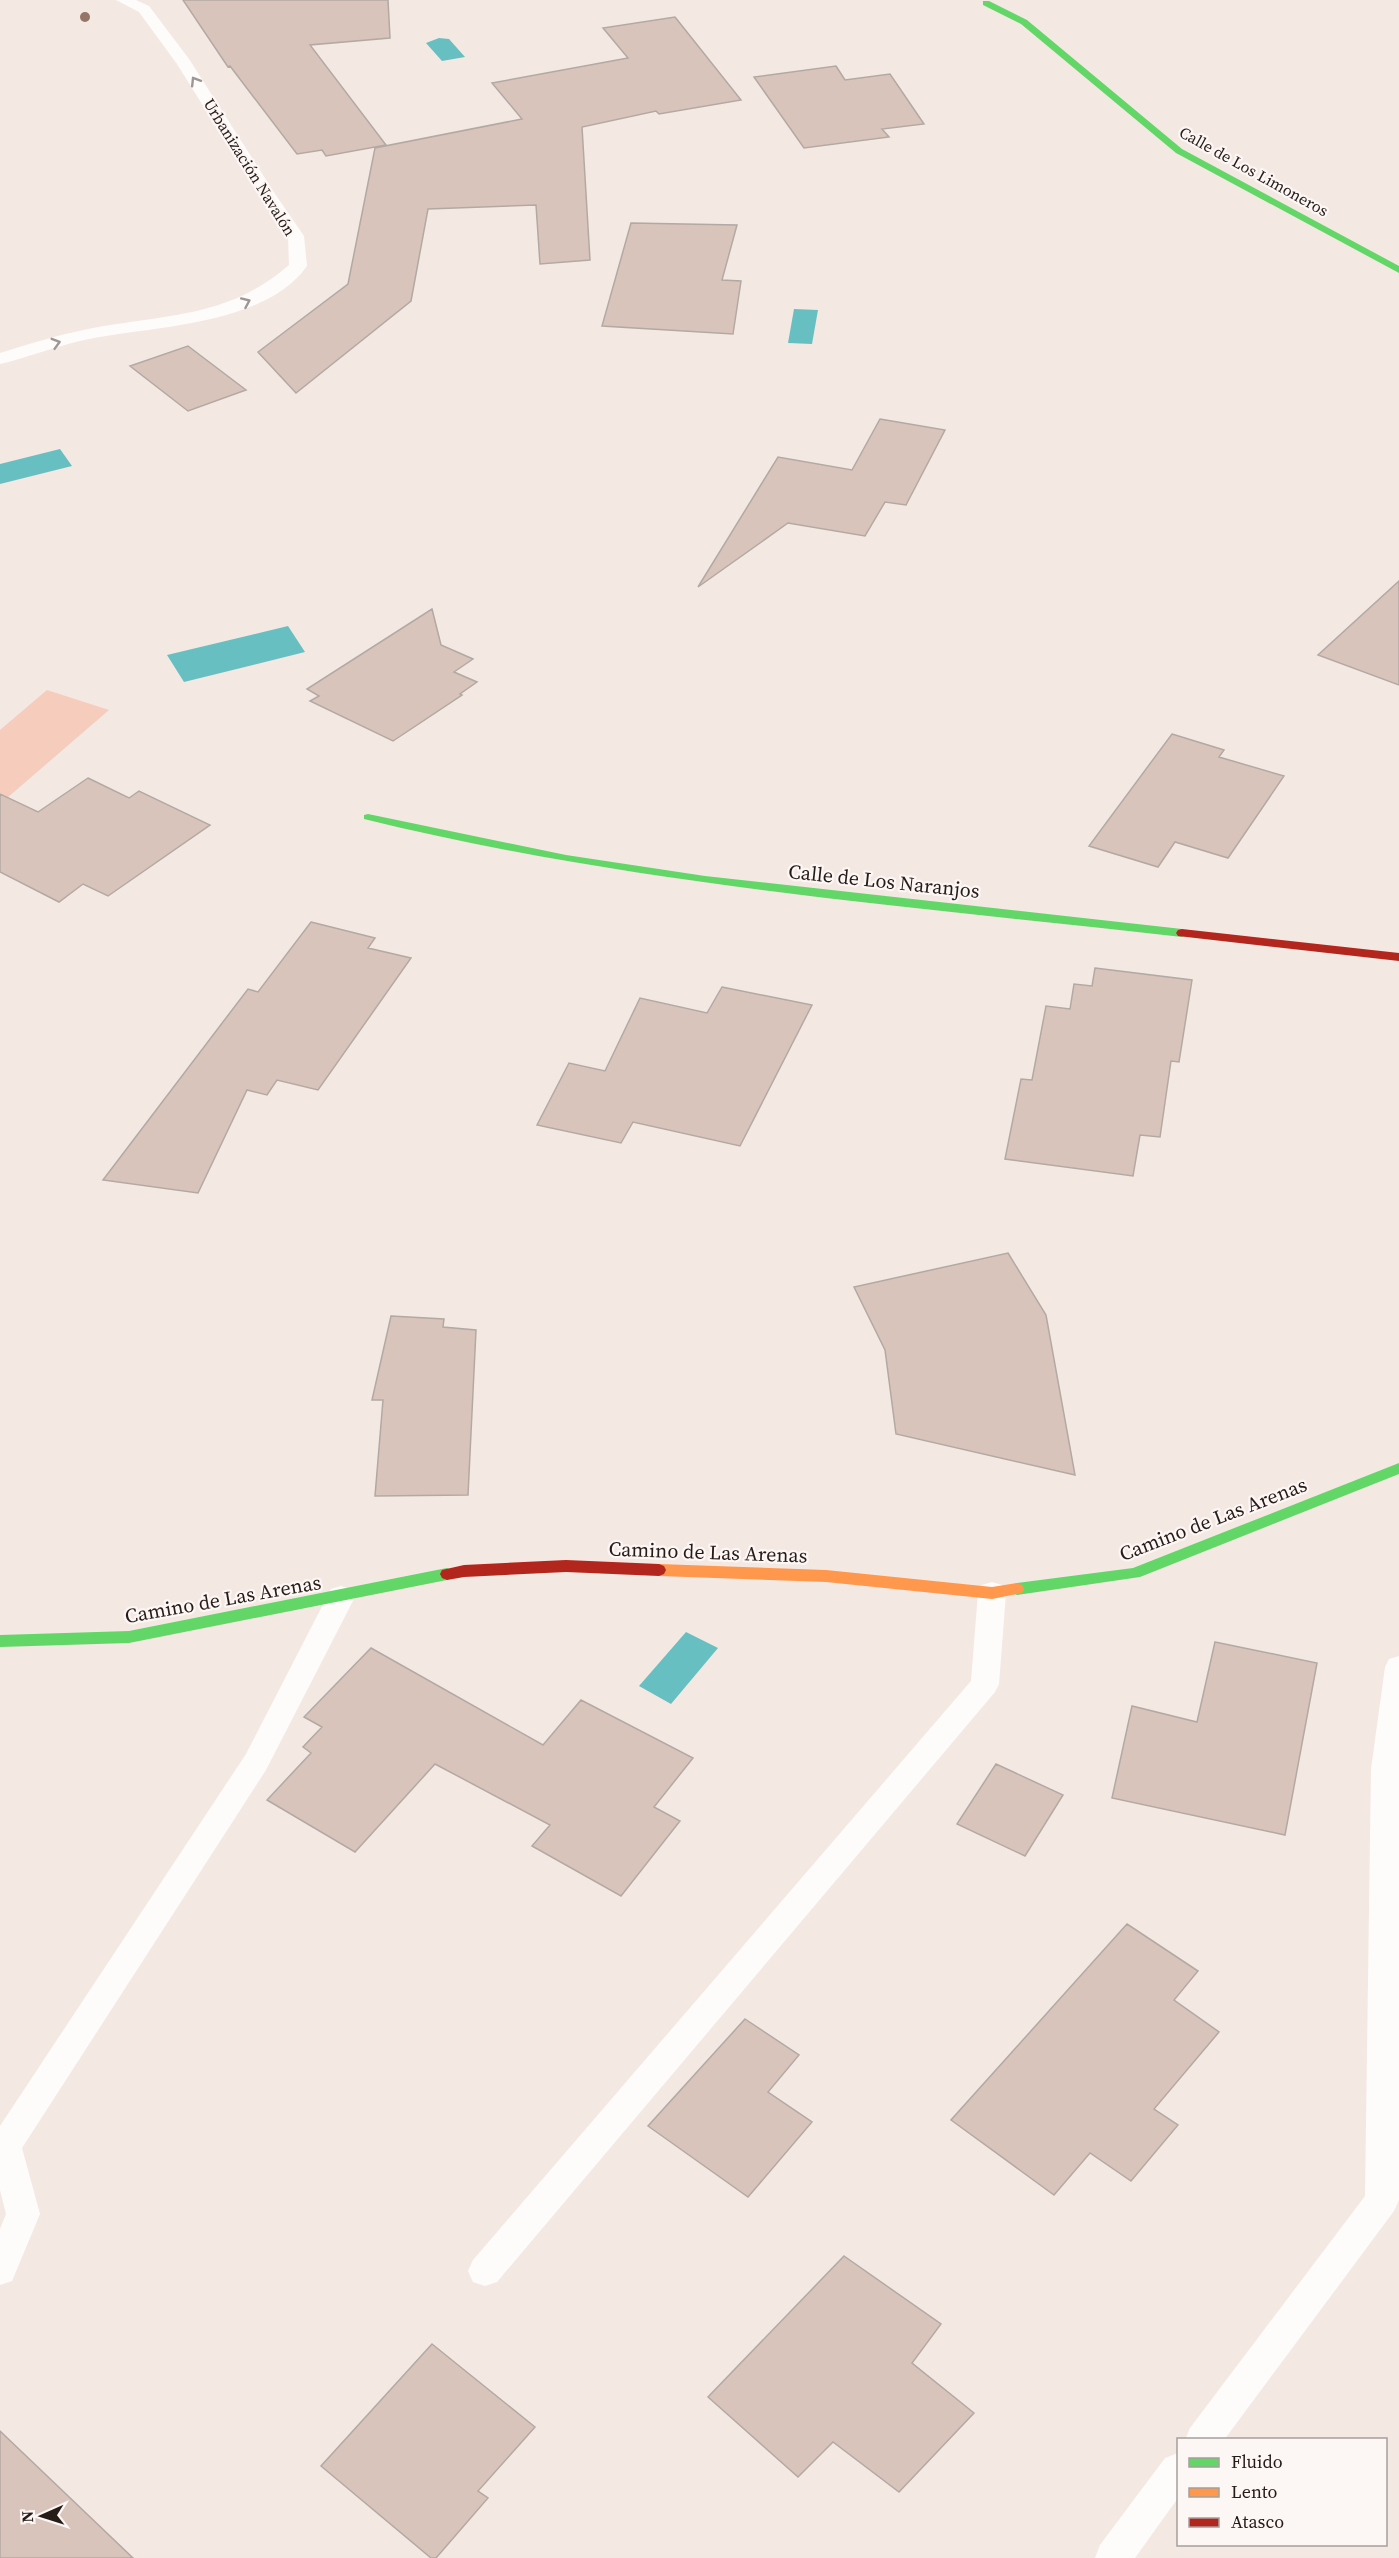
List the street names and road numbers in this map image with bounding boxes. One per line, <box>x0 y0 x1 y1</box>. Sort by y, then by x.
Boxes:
street label: Urbanización Navalón <box>199 94 301 240</box>
street label: Calle de Los Limoneros <box>1175 121 1333 221</box>
street label: Calle de Los Naranjos <box>787 857 981 905</box>
street label: Camino de Las Arenas <box>1115 1470 1311 1568</box>
street label: Camino de Las Arenas <box>608 1535 808 1569</box>
street label: Camino de Las Arenas <box>123 1568 323 1630</box>

